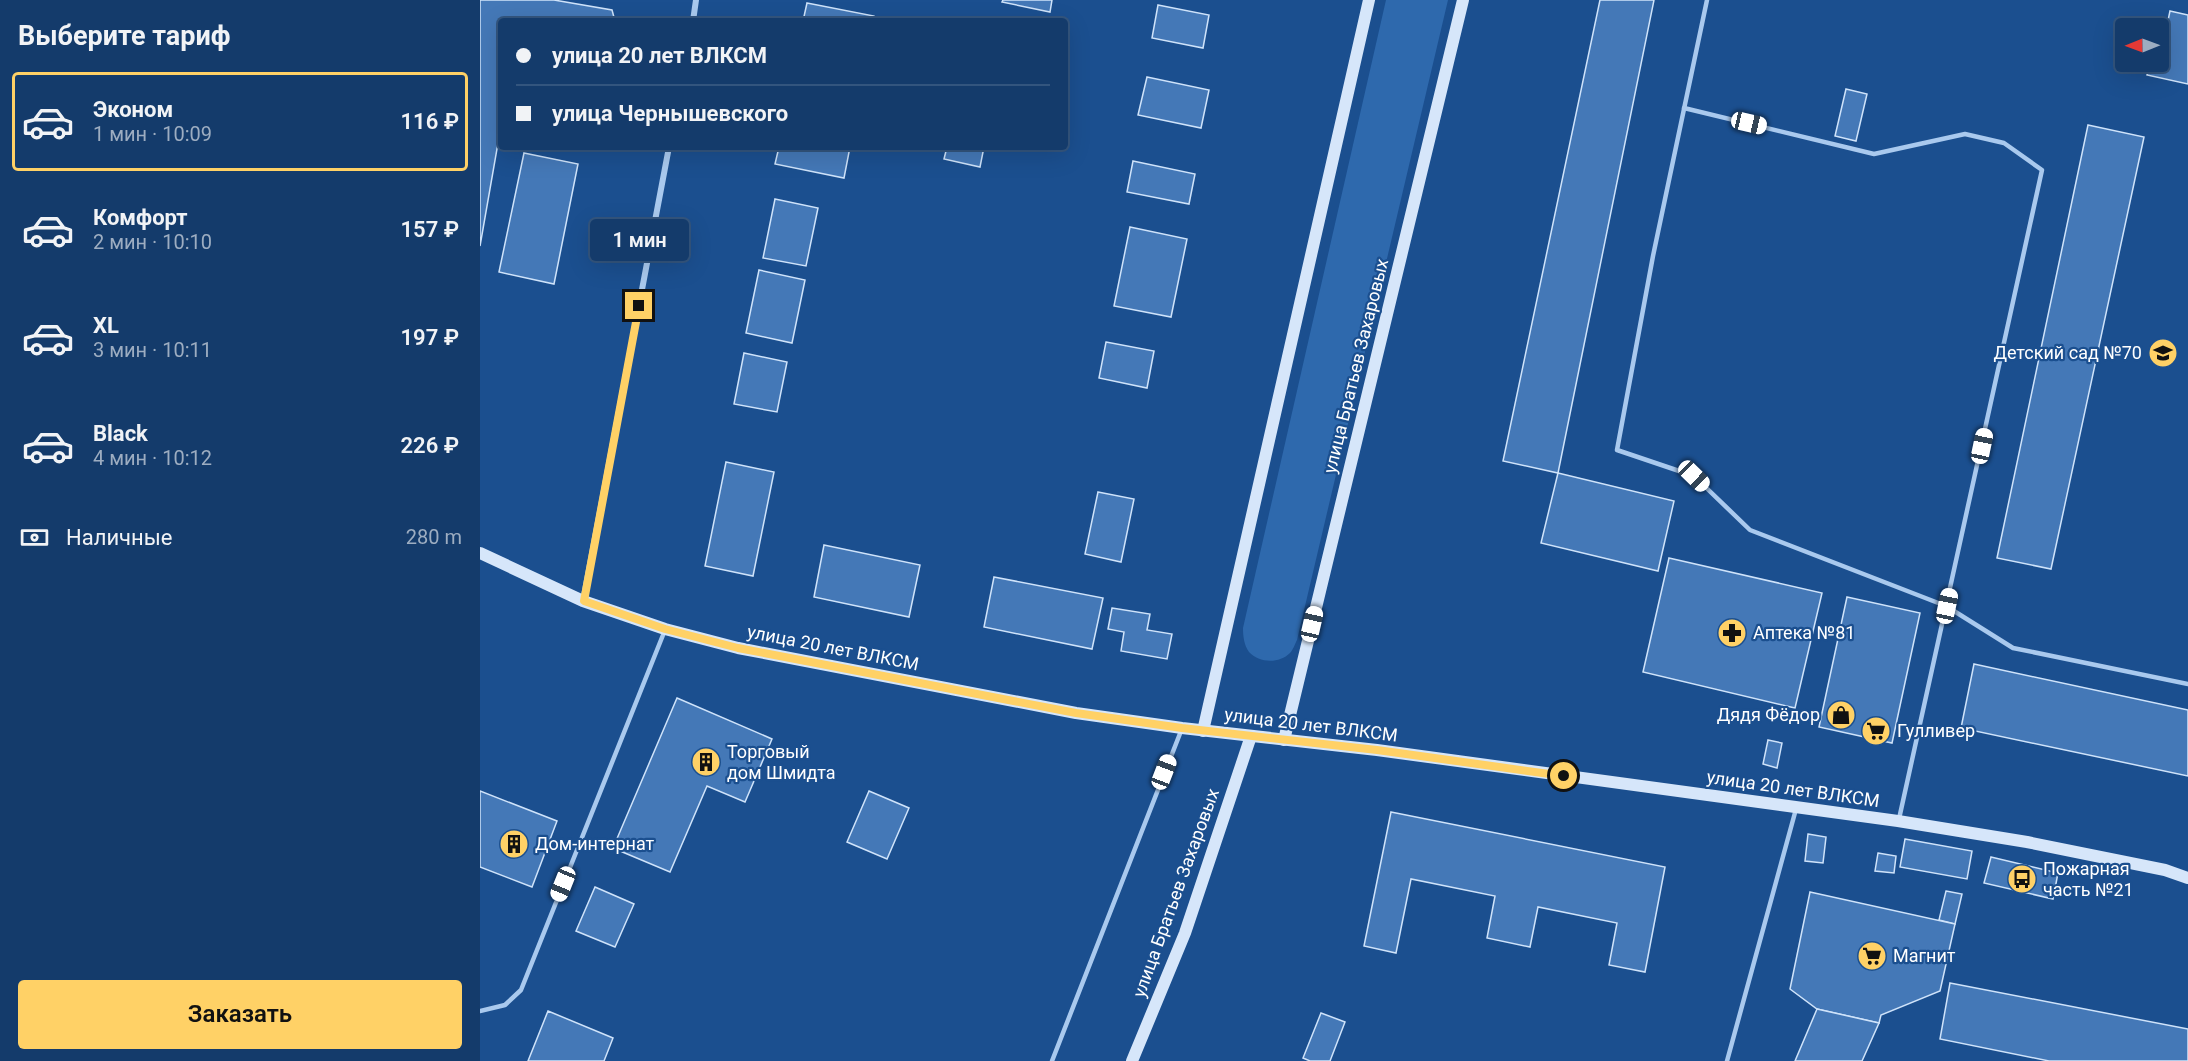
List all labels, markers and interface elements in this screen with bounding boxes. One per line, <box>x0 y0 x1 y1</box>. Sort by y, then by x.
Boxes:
north arrow <box>2115 18 2169 72</box>
map controls <box>2115 18 2169 72</box>
text: Выберите тариф <box>18 20 230 52</box>
text: улица 20 лет ВЛКСМ <box>552 43 767 68</box>
icon: car <box>21 95 75 149</box>
text: Эконом <box>93 97 173 122</box>
text: улица Чернышевского <box>552 101 788 126</box>
text: 116 ₽ <box>401 109 459 134</box>
car <box>1729 110 1769 136</box>
text: 1 мин · 10:09 <box>93 122 212 146</box>
icon: car <box>21 203 75 257</box>
text: Комфорт <box>93 205 188 230</box>
text: 157 ₽ <box>401 217 459 242</box>
callout: 1 мин <box>590 219 688 261</box>
text: 1 мин <box>612 228 667 252</box>
text: 2 мин · 10:10 <box>93 230 212 254</box>
street label: улица Братьев Захаровых <box>1319 256 1392 475</box>
route end <box>625 292 652 319</box>
icon: car <box>21 311 75 365</box>
text: XL <box>93 313 119 338</box>
text: 197 ₽ <box>401 325 459 350</box>
school or university icon: Детский сад №70 <box>2147 337 2179 369</box>
text: 3 мин · 10:11 <box>93 338 212 362</box>
place label: Детский сад №70 <box>1993 342 2142 363</box>
icon: car <box>21 419 75 473</box>
text: Black <box>93 421 148 446</box>
car <box>1969 427 1995 465</box>
text: 226 ₽ <box>401 433 459 458</box>
text: 4 мин · 10:12 <box>93 446 212 470</box>
car <box>1675 457 1713 495</box>
icon: cash <box>18 521 51 554</box>
text: Наличные <box>66 525 172 550</box>
text: 280 m <box>406 525 462 549</box>
car <box>1934 587 1960 625</box>
car <box>1299 604 1325 644</box>
pharmacy icon: Аптека №81 <box>1716 617 1748 649</box>
street label: улица 20 лет ВЛКСМ <box>746 621 921 674</box>
place label: Аптека №81 <box>1753 622 1855 643</box>
shop icon: Дядя Фёдор <box>1825 699 1857 731</box>
street label: улица 20 лет ВЛКСМ <box>1223 703 1399 746</box>
place label: Дядя Фёдор <box>1717 704 1820 725</box>
supermarket icon: Гулливер <box>1860 715 1892 747</box>
place label: Гулливер <box>1897 720 1975 741</box>
place label: Торговый дом Шмидта <box>727 741 836 783</box>
building icon: Торговый дом Шмидта <box>690 746 722 778</box>
car <box>1149 752 1179 792</box>
route start <box>1550 762 1577 789</box>
street label: улица 20 лет ВЛКСМ <box>1705 766 1881 811</box>
street label: улица Братьев Захаровых <box>1128 786 1223 1000</box>
building icon: Дом-интернат <box>498 828 530 860</box>
place label: Дом-интернат <box>535 833 655 854</box>
place label: Пожарная часть №21 <box>2043 858 2134 900</box>
bus stop icon: Пожарная часть №21 <box>2006 863 2038 895</box>
car <box>548 864 578 904</box>
supermarket icon: Магнит <box>1856 940 1888 972</box>
place label: Магнит <box>1893 945 1956 966</box>
button: Заказать <box>18 980 462 1049</box>

